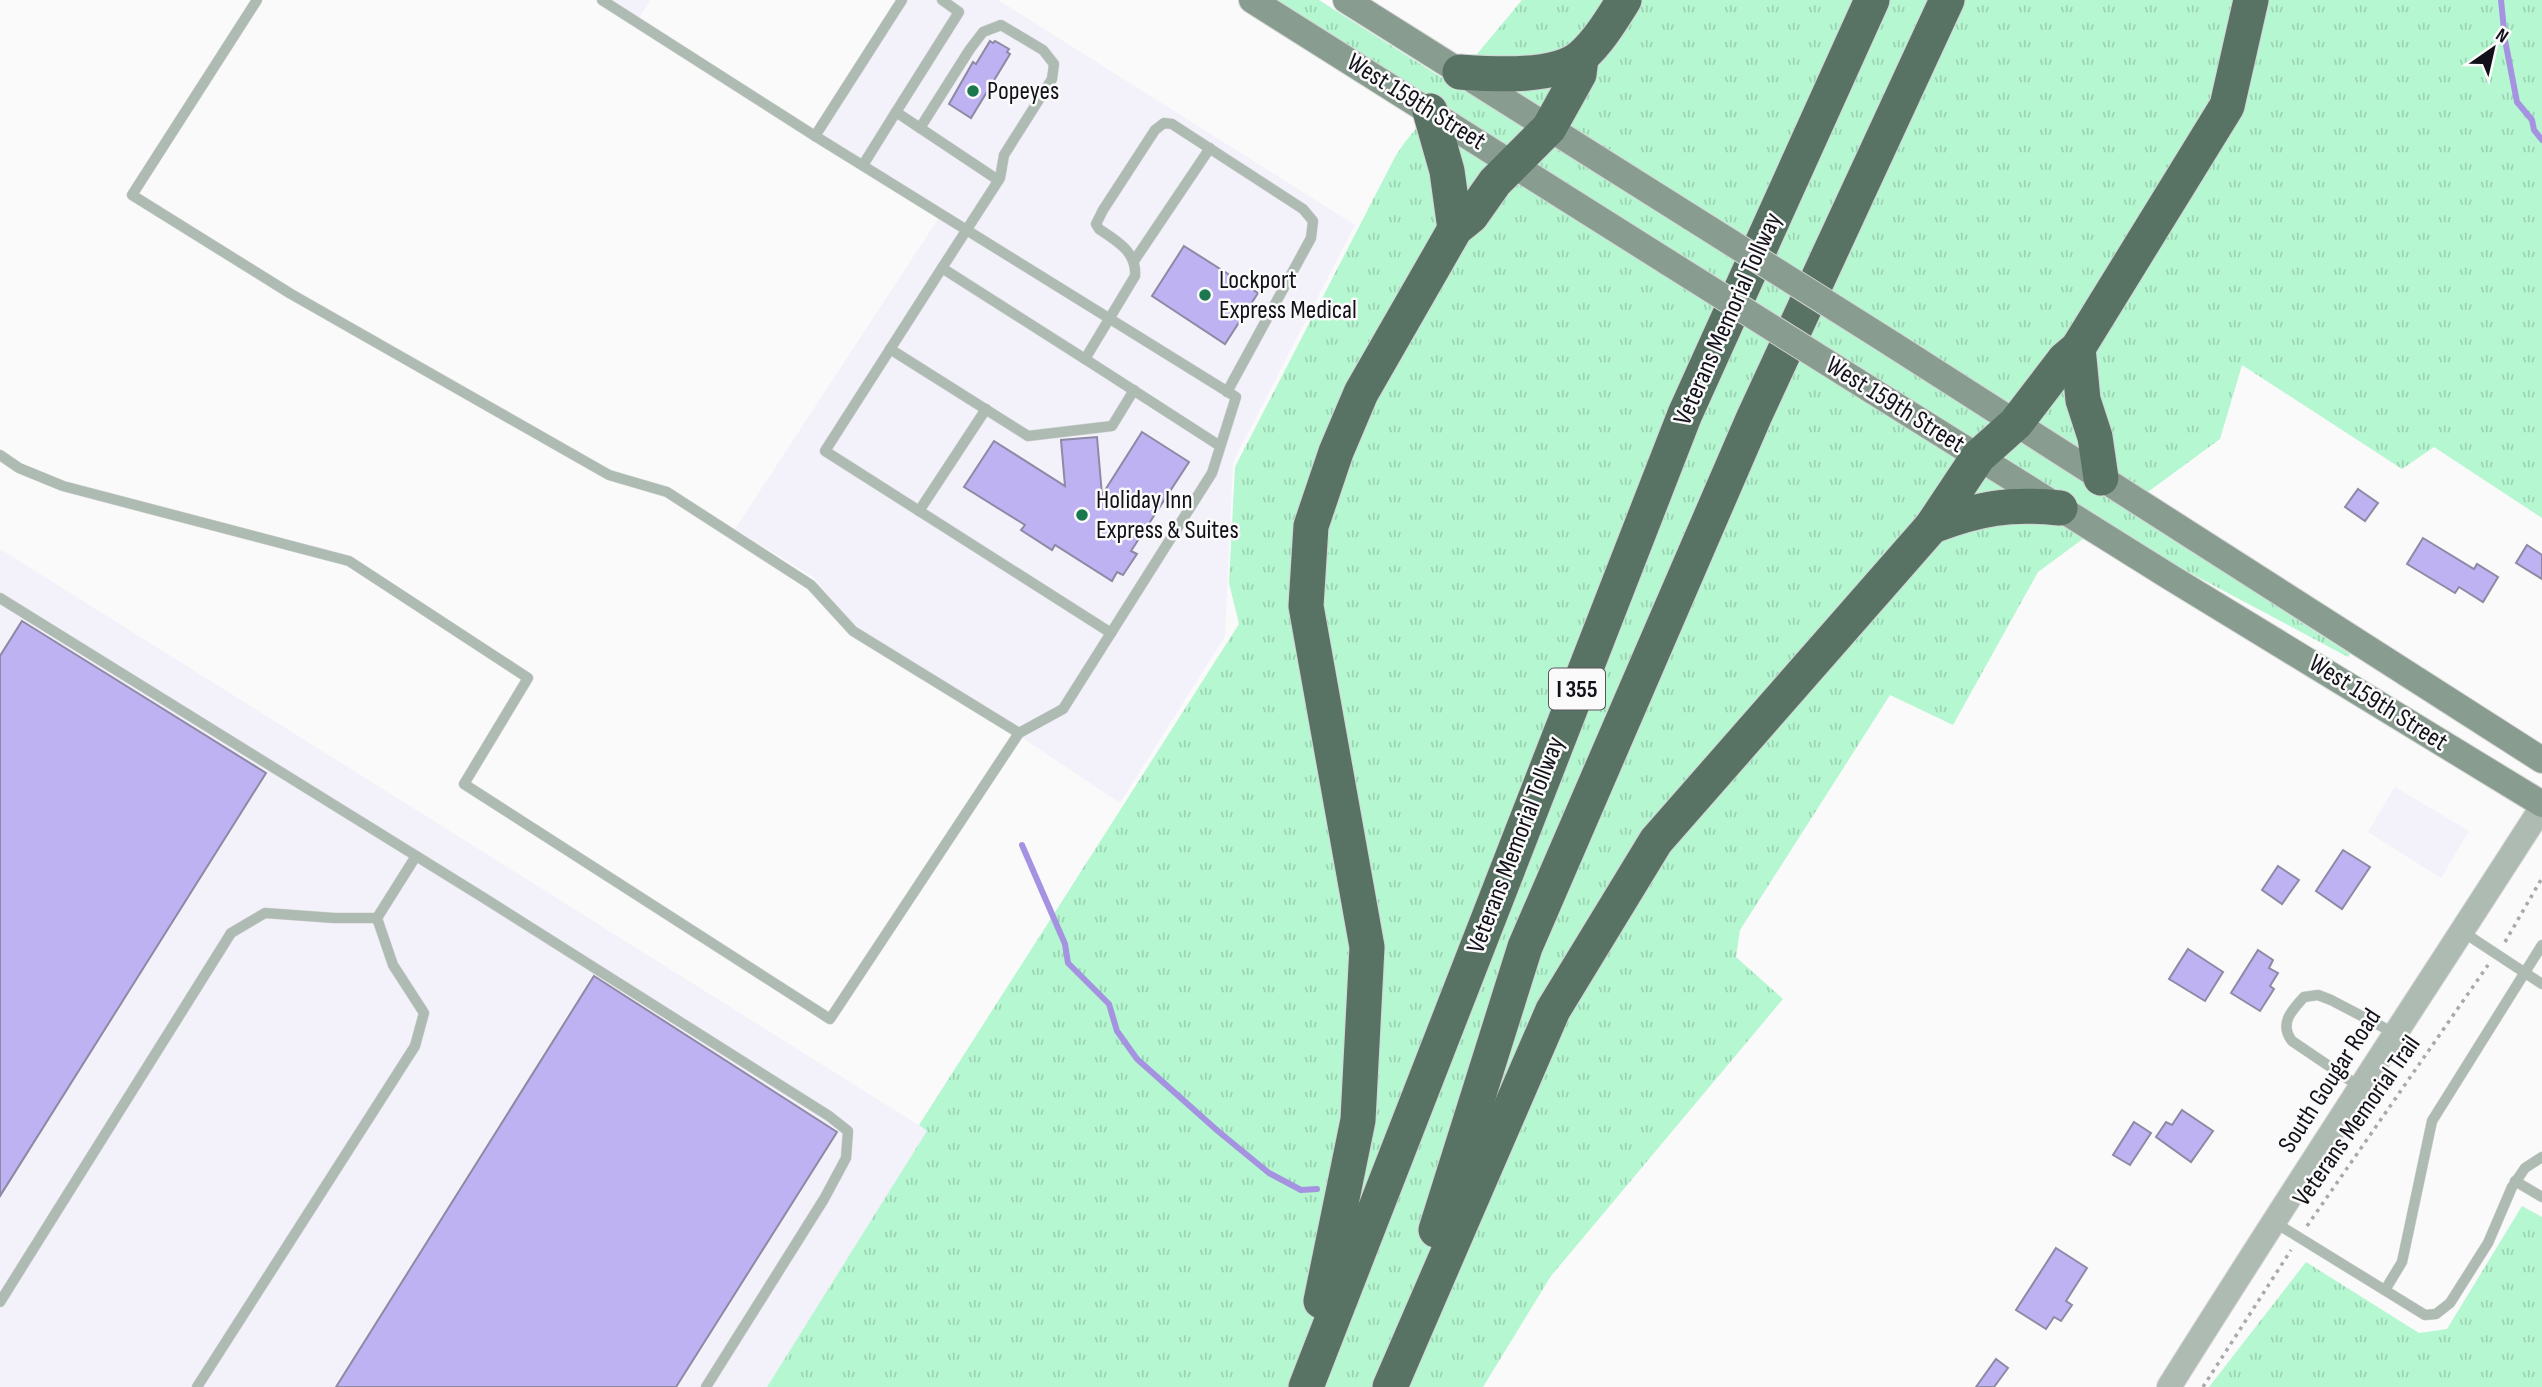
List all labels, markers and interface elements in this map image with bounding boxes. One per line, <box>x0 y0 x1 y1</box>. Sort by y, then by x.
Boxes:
north arrow <box>2458 14 2528 84</box>
text: N <box>2491 24 2512 49</box>
street label: West 159th Street <box>1341 47 1491 157</box>
place label: Popeyes <box>987 76 1059 107</box>
marker: Popeyes <box>965 83 981 99</box>
street label: Veterans Memorial Tollway <box>1667 208 1789 430</box>
place label: Lockport Express Medical <box>1219 265 1357 326</box>
marker: Lockport Express Medical <box>1197 287 1213 303</box>
street label: West 159th Street <box>1820 350 1970 460</box>
place label: Holiday Inn Express & Suites <box>1096 485 1239 546</box>
marker: Holiday Inn Express & Suites <box>1074 507 1090 523</box>
street label: West 159th Street <box>2303 648 2453 758</box>
road number: I 355 <box>1549 668 1605 710</box>
street label: Veterans Memorial Tollway <box>1460 732 1572 958</box>
street label: South Gougar Road <box>2272 1003 2388 1159</box>
street label: Veterans Memorial Trail <box>2287 1030 2427 1212</box>

